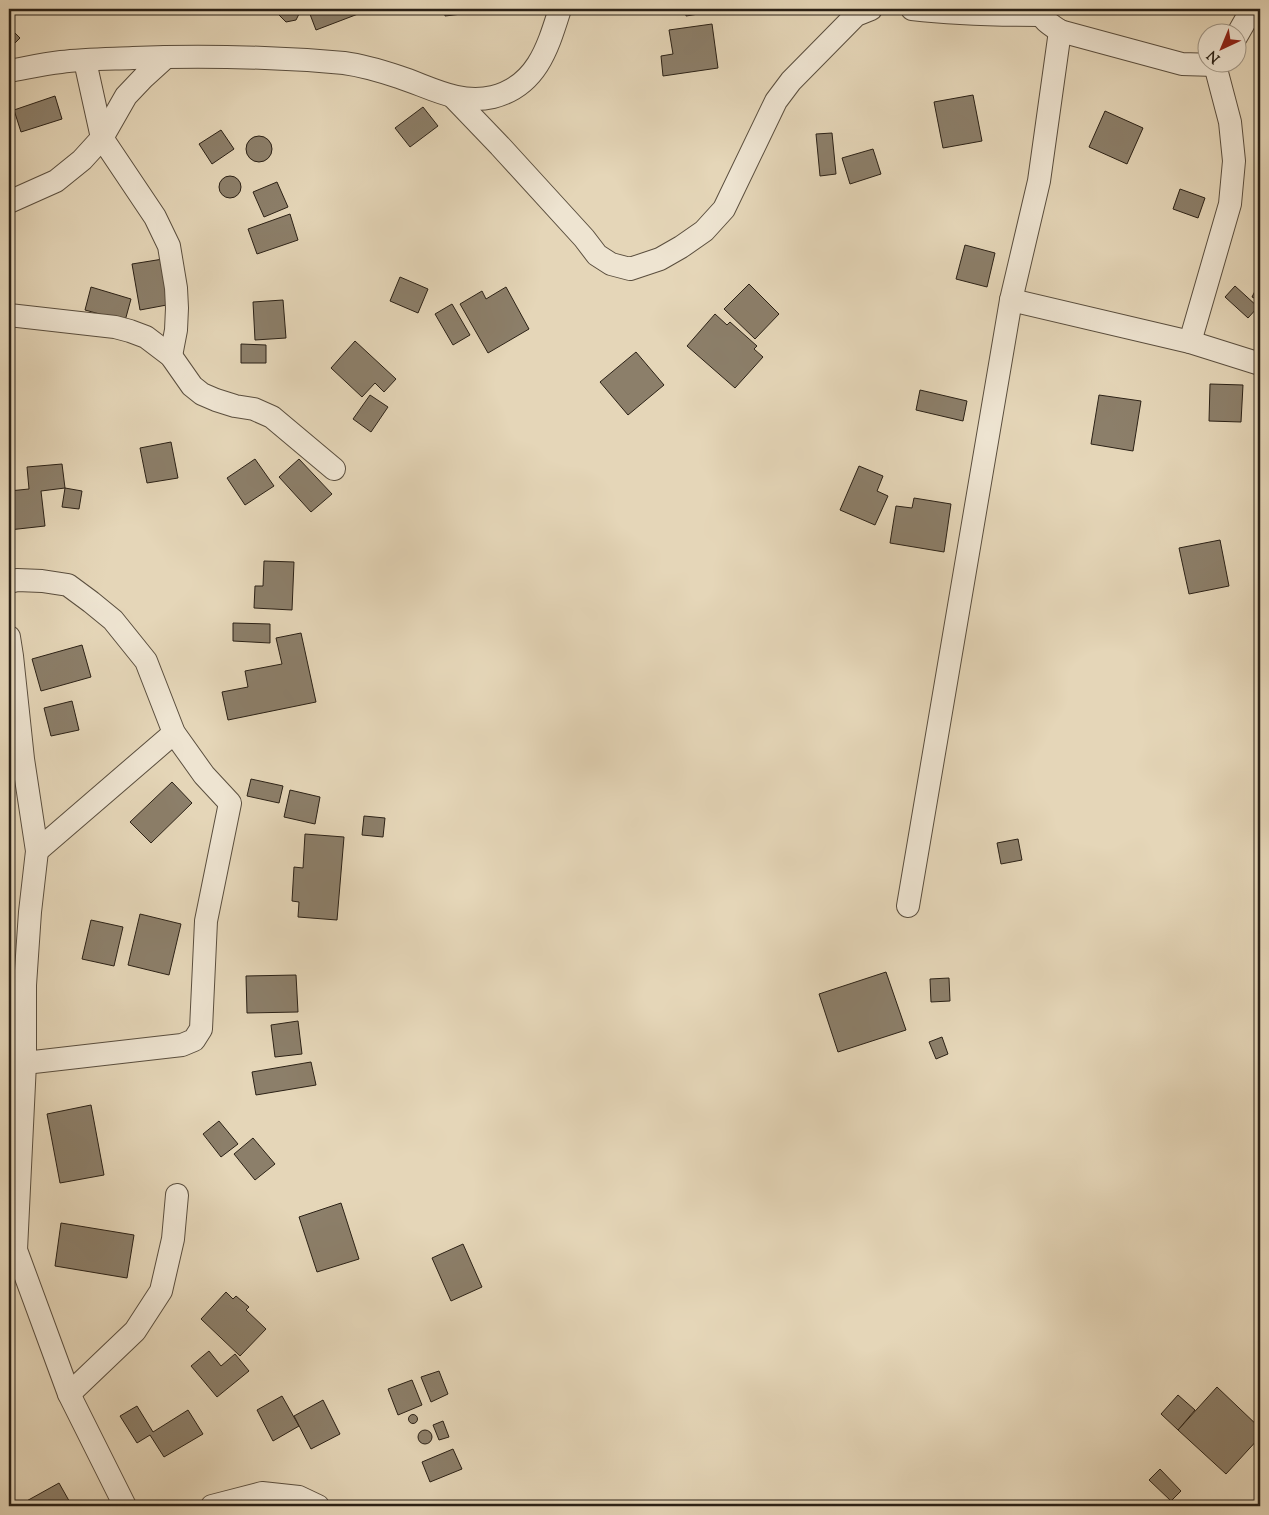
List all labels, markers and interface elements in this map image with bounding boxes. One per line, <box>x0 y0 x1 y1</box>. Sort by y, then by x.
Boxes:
north arrow <box>1196 22 1246 72</box>
text: N <box>1203 45 1225 67</box>

